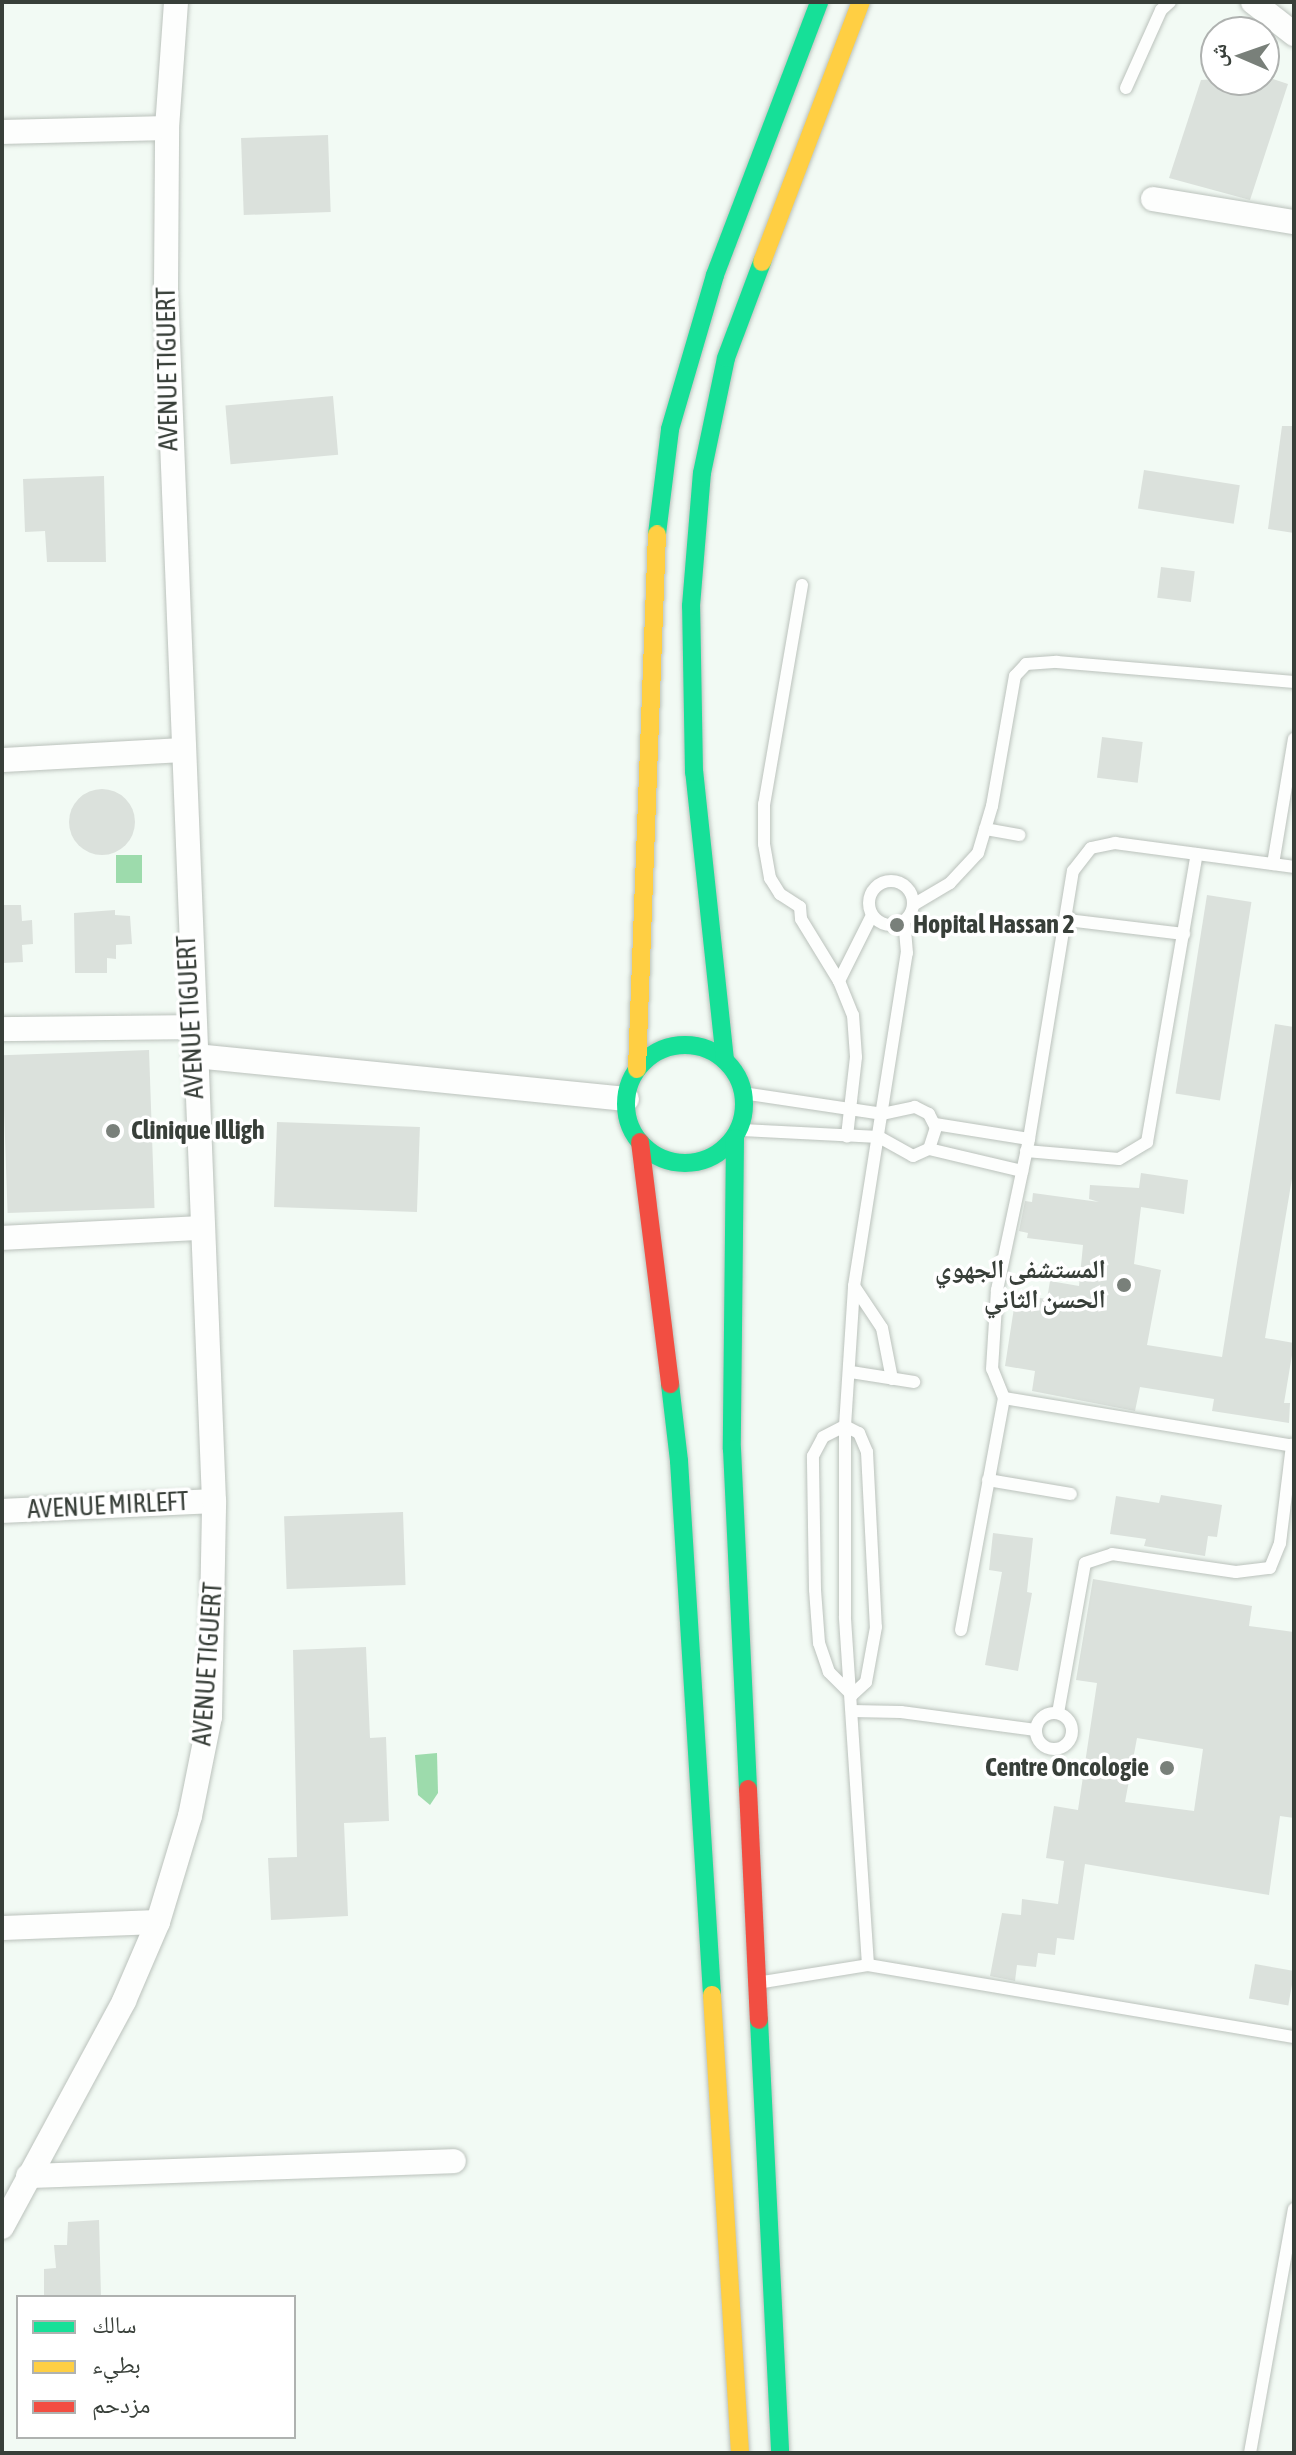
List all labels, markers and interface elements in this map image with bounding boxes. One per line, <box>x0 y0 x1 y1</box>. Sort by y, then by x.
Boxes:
north arrow <box>1200 16 1280 96</box>
text: ش <box>1205 43 1231 67</box>
street label: AVENUE TIGUERT <box>151 287 185 451</box>
place label: Hopital Hassan 2 <box>913 909 1075 941</box>
marker: Hopital Hassan 2 <box>888 916 906 934</box>
street label: AVENUE TIGUERT <box>171 934 211 1100</box>
place label: Clinique Illigh <box>131 1115 265 1147</box>
marker: Clinique Illigh <box>102 1120 124 1142</box>
place label: المستشفى الجهوي الحسن الثاني <box>935 1254 1106 1316</box>
marker: المستشفى الجهوي الحسن الثاني <box>1113 1274 1135 1296</box>
street label: AVENUE MIRLEFT <box>27 1486 189 1526</box>
street label: AVENUE TIGUERT <box>187 1581 229 1747</box>
place label: Centre Oncologie <box>985 1752 1149 1784</box>
marker: Centre Oncologie <box>1156 1757 1178 1779</box>
legend <box>16 2295 296 2439</box>
text: سالك <box>92 2311 137 2338</box>
text: بطيء <box>92 2351 141 2378</box>
text: مزدحم <box>92 2391 151 2418</box>

